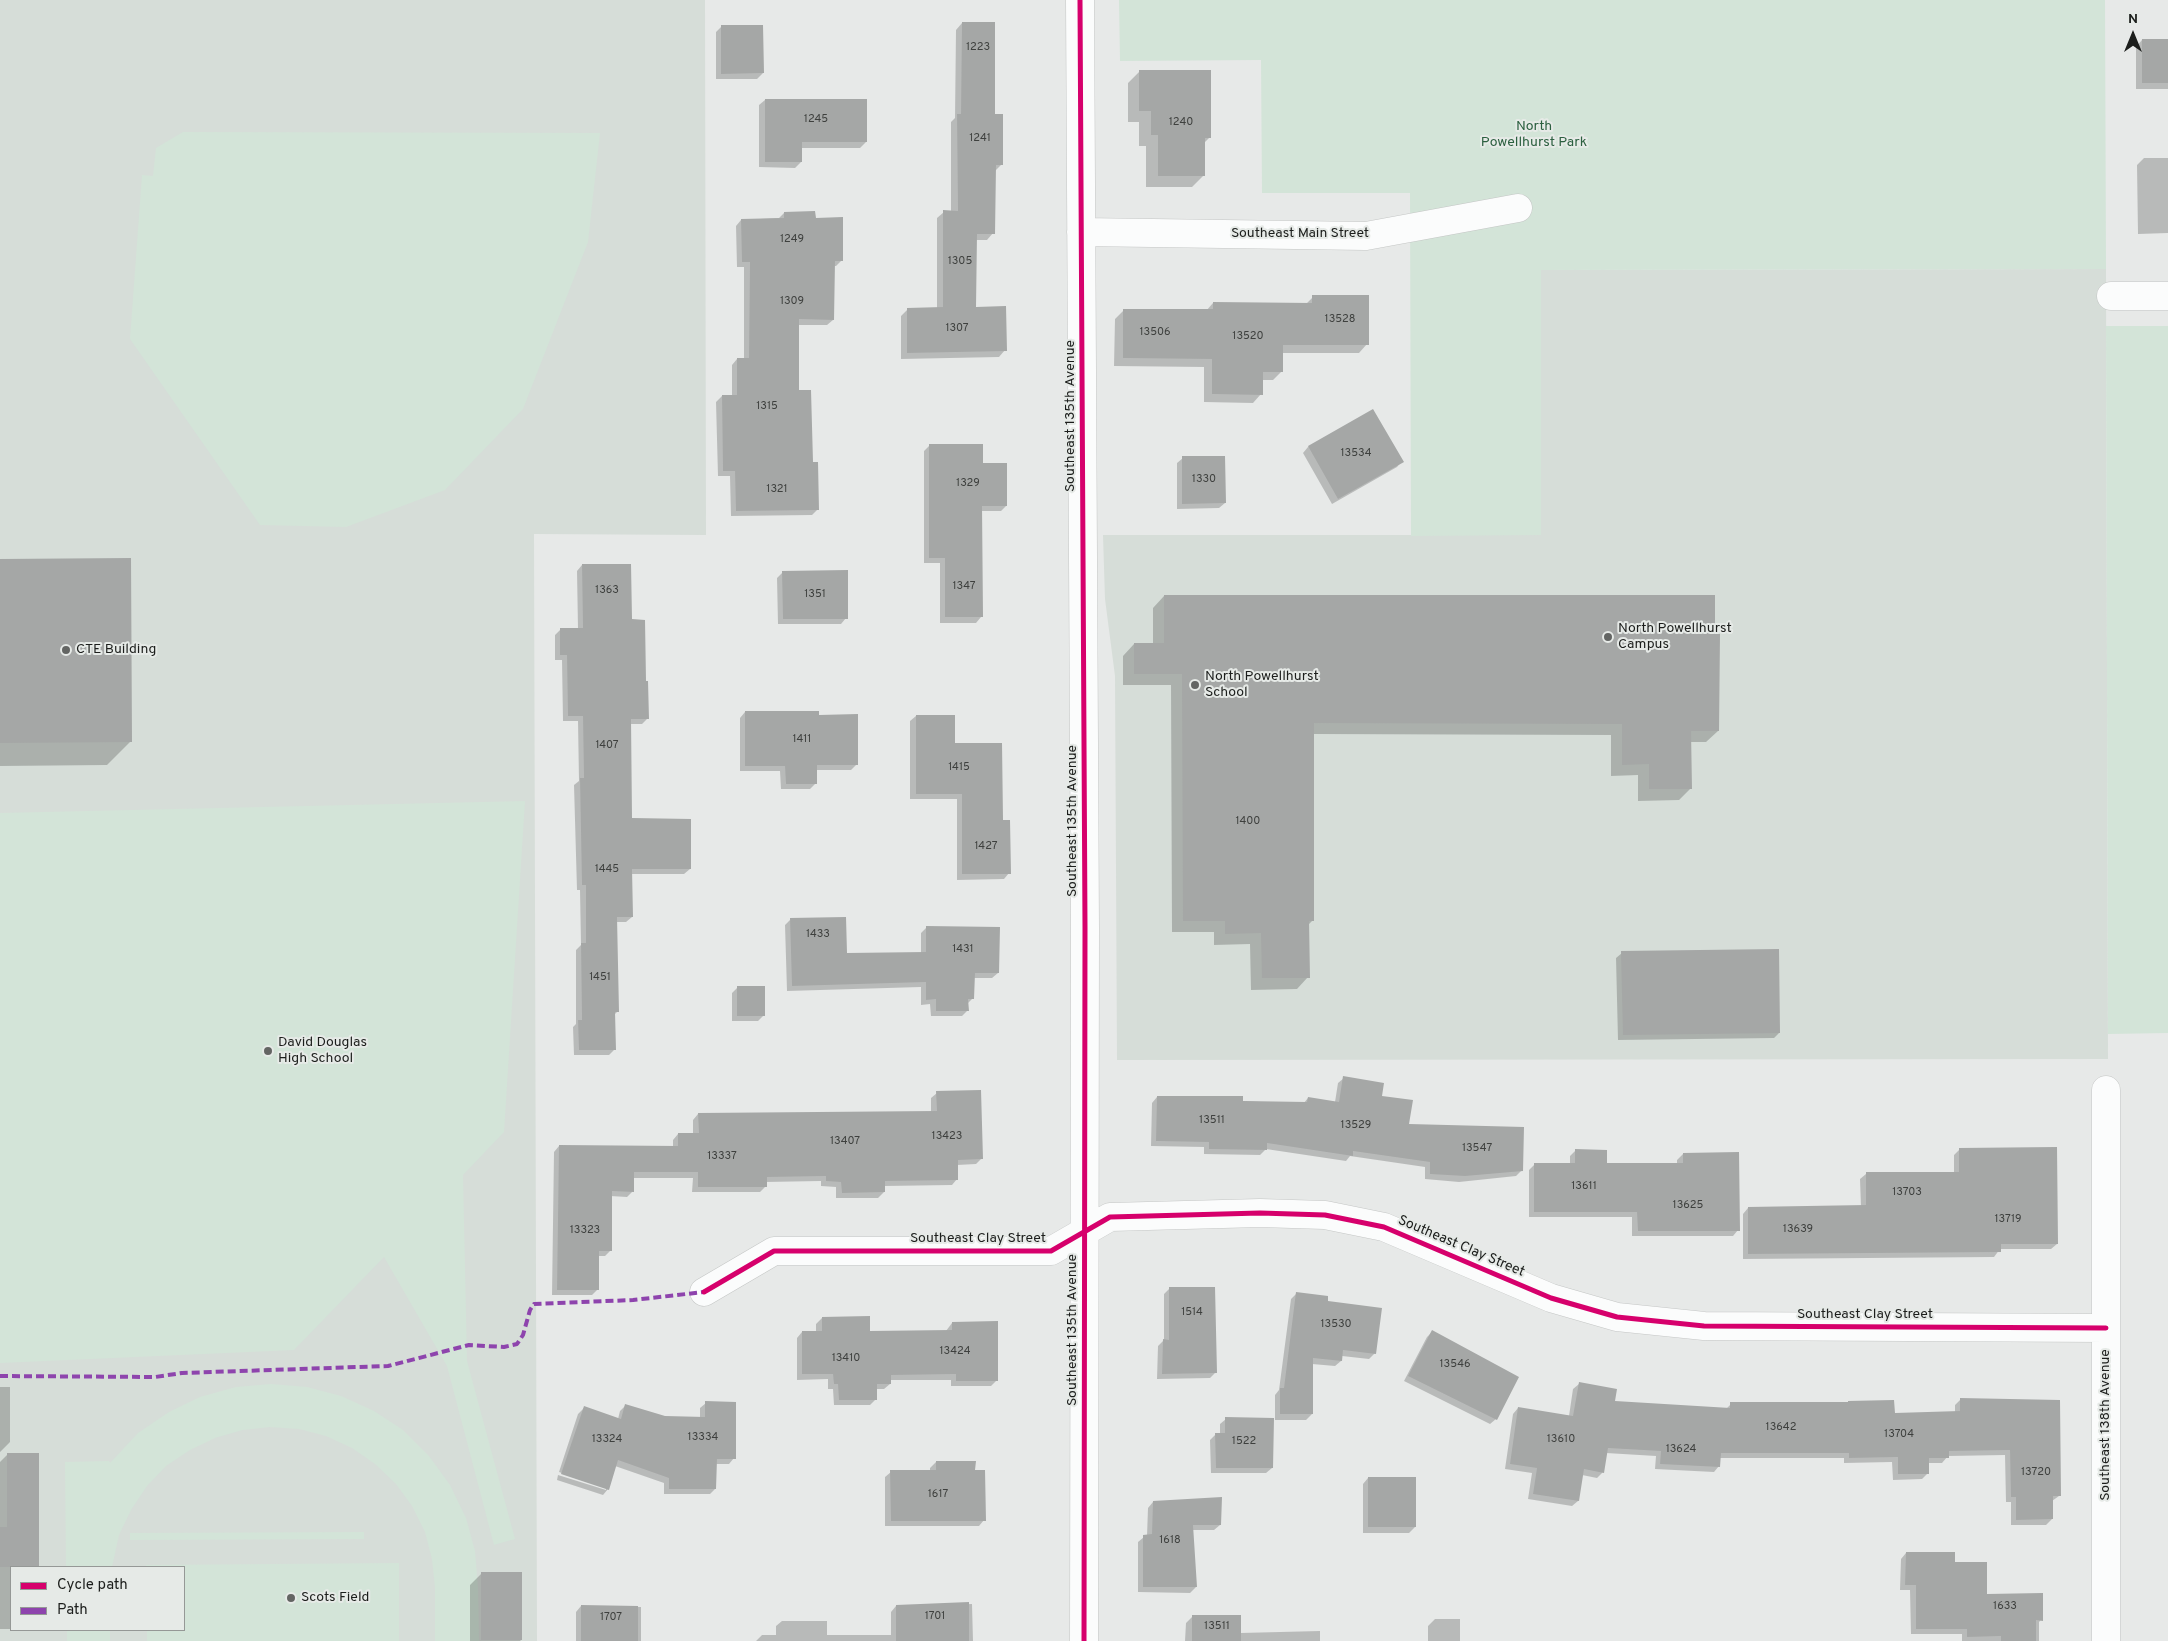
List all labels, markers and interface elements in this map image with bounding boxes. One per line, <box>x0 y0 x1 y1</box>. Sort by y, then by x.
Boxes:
north arrow <box>2108 10 2158 60</box>
text: N <box>2128 11 2138 28</box>
house number: 1223 <box>966 41 990 55</box>
house number: 1245 <box>804 113 828 127</box>
house number: 1240 <box>1169 116 1193 130</box>
park label: North Powellhurst Park <box>1481 119 1587 152</box>
house number: 1241 <box>969 132 991 146</box>
street label: Southeast Main Street <box>1231 226 1369 242</box>
house number: 1249 <box>780 233 804 247</box>
house number: 1305 <box>948 255 972 269</box>
house number: 1309 <box>780 295 804 309</box>
house number: 13528 <box>1325 313 1355 327</box>
house number: 1307 <box>945 322 969 336</box>
house number: 13506 <box>1139 326 1171 340</box>
house number: 13520 <box>1232 330 1264 344</box>
street label: Southeast 135th Avenue <box>1063 340 1079 492</box>
house number: 1315 <box>756 400 778 414</box>
house number: 13534 <box>1340 447 1372 461</box>
house number: 1330 <box>1192 473 1216 487</box>
house number: 1329 <box>956 477 980 491</box>
house number: 1321 <box>766 483 788 497</box>
house number: 1347 <box>952 580 976 594</box>
house number: 1363 <box>595 584 619 598</box>
house number: 1351 <box>804 588 826 602</box>
place label: North Powellhurst Campus <box>1618 621 1732 654</box>
marker: North Powellhurst Campus <box>1602 631 1614 643</box>
place label: CTE Building <box>76 642 156 658</box>
marker: CTE Building <box>60 644 72 656</box>
place label: North Powellhurst School <box>1205 669 1319 702</box>
marker: North Powellhurst School <box>1189 679 1201 691</box>
house number: 1411 <box>793 733 811 747</box>
house number: 1407 <box>595 739 619 753</box>
street label: Southeast 135th Avenue <box>1065 745 1081 897</box>
house number: 1415 <box>948 761 970 775</box>
house number: 1400 <box>1236 815 1260 829</box>
house number: 1427 <box>974 840 998 854</box>
house number: 1445 <box>595 863 619 877</box>
house number: 1433 <box>806 928 830 942</box>
house number: 1431 <box>952 943 974 957</box>
house number: 1451 <box>589 971 611 985</box>
place label: David Douglas High School <box>278 1035 367 1068</box>
marker: David Douglas High School <box>262 1045 274 1057</box>
house number: 13511 <box>1199 1114 1225 1128</box>
house number: 13529 <box>1341 1119 1371 1133</box>
house number: 13423 <box>932 1130 962 1144</box>
house number: 13407 <box>830 1135 860 1149</box>
house number: 13547 <box>1462 1142 1492 1156</box>
house number: 13337 <box>707 1150 737 1164</box>
house number: 13611 <box>1571 1180 1597 1194</box>
house number: 13703 <box>1892 1186 1922 1200</box>
house number: 13625 <box>1673 1199 1703 1213</box>
street label: Southeast Clay Street <box>1395 1213 1527 1281</box>
house number: 13719 <box>1994 1213 2022 1227</box>
house number: 13639 <box>1783 1223 1813 1237</box>
house number: 13323 <box>570 1224 600 1238</box>
street label: Southeast Clay Street <box>910 1231 1046 1247</box>
street label: Southeast 135th Avenue <box>1065 1254 1081 1406</box>
house number: 1514 <box>1181 1306 1203 1320</box>
street label: Southeast Clay Street <box>1797 1307 1933 1323</box>
house number: 13530 <box>1320 1318 1352 1332</box>
house number: 13424 <box>939 1345 971 1359</box>
street label: Southeast 138th Avenue <box>2098 1349 2114 1501</box>
house number: 13410 <box>832 1352 860 1366</box>
house number: 13546 <box>1439 1358 1471 1372</box>
house number: 13642 <box>1766 1421 1796 1435</box>
house number: 13704 <box>1884 1428 1914 1442</box>
house number: 13334 <box>688 1431 718 1445</box>
house number: 13324 <box>592 1433 622 1447</box>
house number: 13610 <box>1547 1433 1575 1447</box>
house number: 1522 <box>1232 1435 1256 1449</box>
house number: 13624 <box>1666 1443 1696 1457</box>
house number: 13720 <box>2021 1466 2051 1480</box>
house number: 1617 <box>928 1488 948 1502</box>
house number: 1618 <box>1159 1534 1181 1548</box>
legend <box>10 1566 185 1631</box>
text: Cycle path <box>57 1576 128 1595</box>
place label: Scots Field <box>301 1590 369 1606</box>
marker: Scots Field <box>285 1592 297 1604</box>
house number: 1633 <box>1993 1600 2017 1614</box>
text: Path <box>57 1601 88 1620</box>
house number: 1701 <box>925 1610 945 1624</box>
house number: 1707 <box>600 1611 622 1625</box>
house number: 13511 <box>1204 1620 1230 1634</box>

